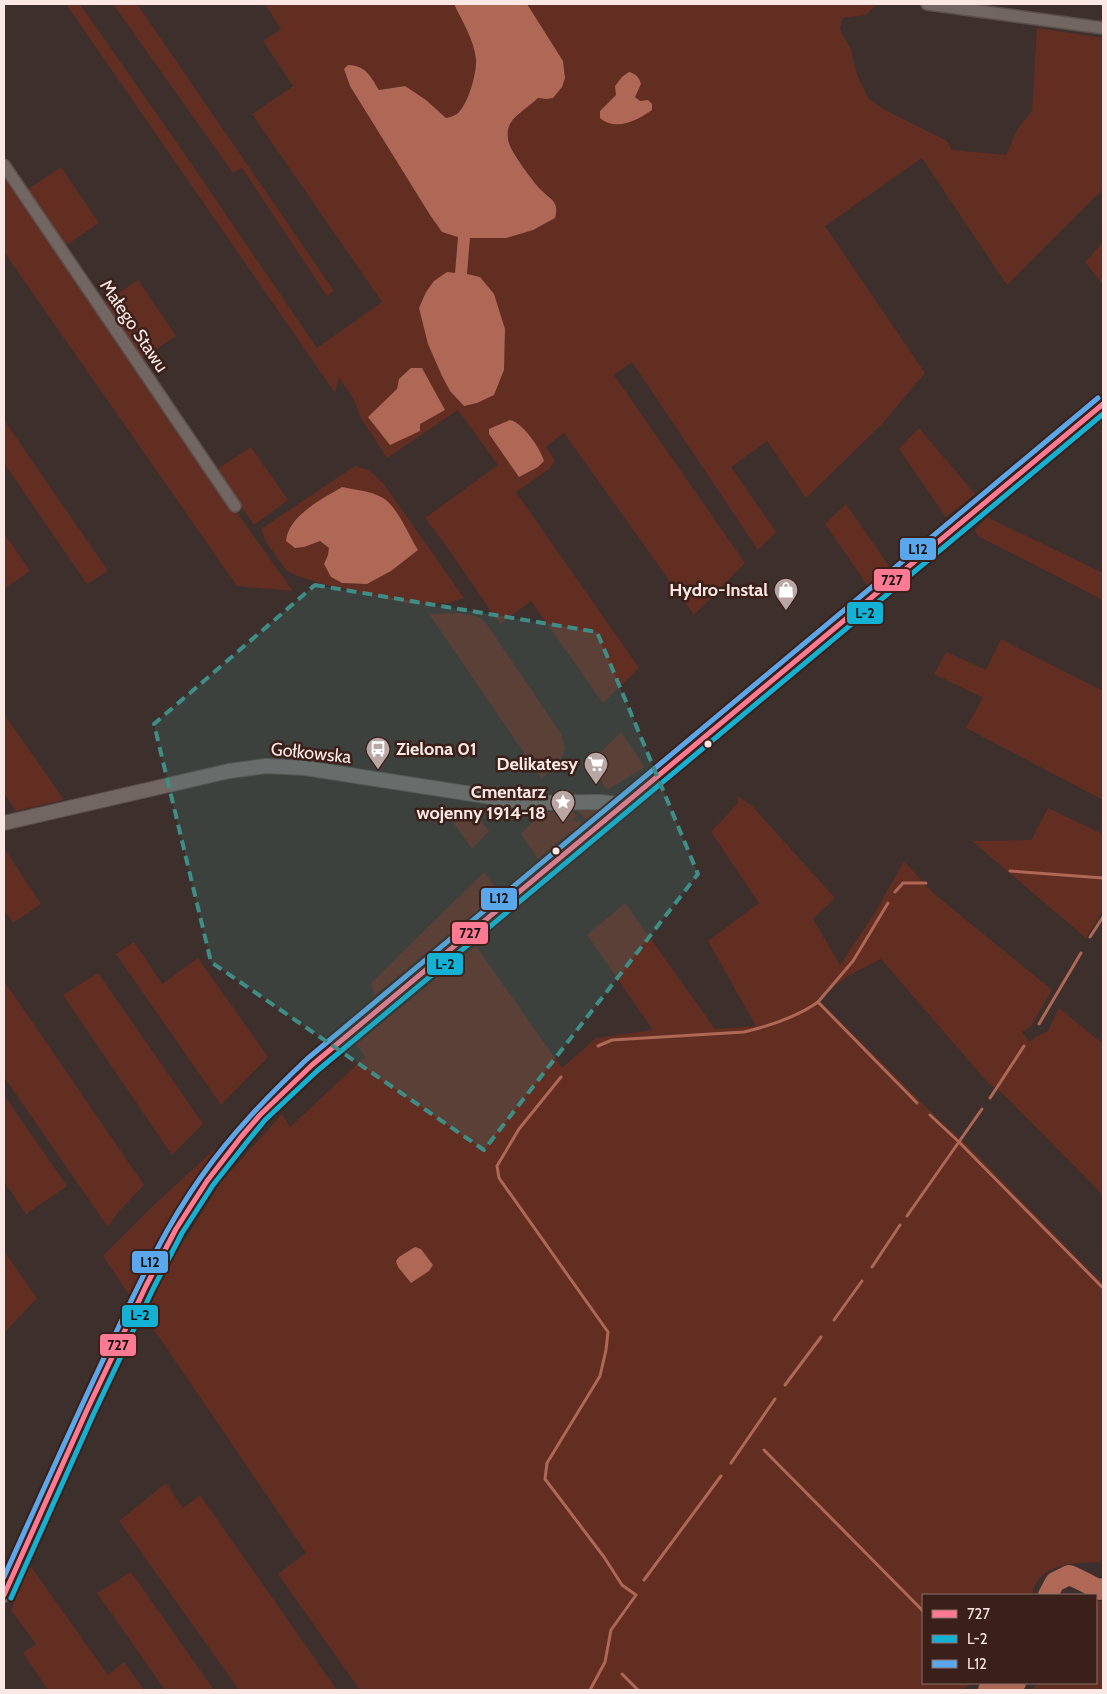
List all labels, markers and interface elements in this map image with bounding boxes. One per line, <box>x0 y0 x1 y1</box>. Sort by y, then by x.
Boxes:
street label: Małego Stawu <box>95 276 173 376</box>
line badge: L12 <box>899 537 937 561</box>
text: L12 <box>908 540 928 558</box>
line badge: 727 <box>873 568 911 592</box>
text: 727 <box>881 571 904 589</box>
shop icon: Hydro-Instal <box>773 577 799 611</box>
place label: Hydro-Instal <box>669 579 768 601</box>
line badge: L-2 <box>846 601 884 625</box>
text: L-2 <box>855 604 875 622</box>
bus stop icon: Zielona 01 <box>365 736 391 770</box>
street label: Gołkowska <box>270 738 353 768</box>
place label: Zielona 01 <box>396 738 477 760</box>
unlabelled marker <box>703 739 713 749</box>
supermarket icon: Delikatesy <box>583 751 609 785</box>
place label: Delikatesy <box>497 753 578 775</box>
place label: Cmentarz wojenny 1914-18 <box>417 781 547 824</box>
place icon: Cmentarz wojenny 1914-18 <box>550 789 576 823</box>
unlabelled marker <box>551 846 561 856</box>
line badge: L12 <box>480 887 518 911</box>
text: L12 <box>489 889 509 907</box>
line badge: 727 <box>451 921 489 945</box>
text: 727 <box>459 924 482 942</box>
line badge: L-2 <box>426 952 464 976</box>
text: L-2 <box>435 955 455 973</box>
line badge: L12 <box>131 1250 169 1274</box>
text: L12 <box>140 1253 160 1271</box>
line badge: L-2 <box>121 1304 159 1328</box>
text: L-2 <box>130 1306 150 1324</box>
line badge: 727 <box>99 1333 137 1357</box>
text: 727 <box>107 1336 130 1354</box>
legend <box>922 1594 1097 1684</box>
text: 727 <box>967 1605 990 1623</box>
text: L-2 <box>967 1630 988 1648</box>
text: L12 <box>967 1655 987 1673</box>

